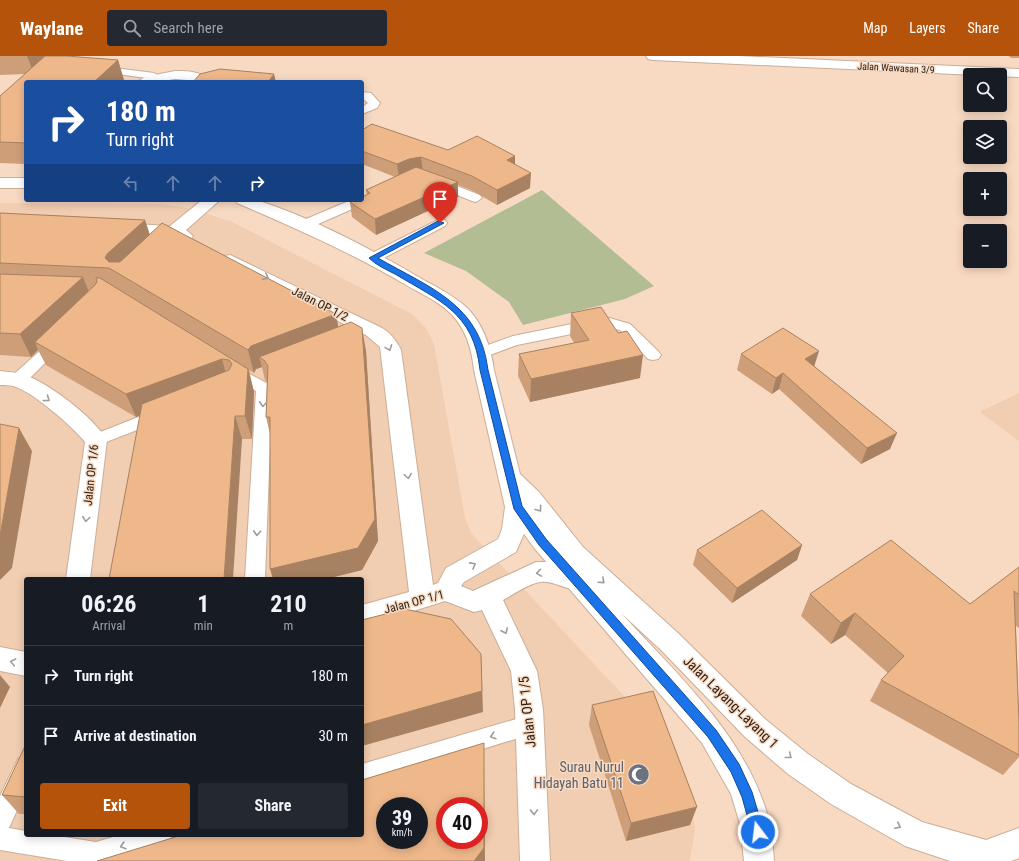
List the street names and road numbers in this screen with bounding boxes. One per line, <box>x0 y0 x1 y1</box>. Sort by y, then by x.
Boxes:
street label: Jalan Wawasan 3/9 <box>857 60 935 76</box>
street label: Jalan OP 1/2 <box>289 284 351 324</box>
street label: Jalan OP 1/6 <box>81 444 101 506</box>
street label: Jalan OP 1/1 <box>382 587 446 617</box>
street label: Jalan Layang-Layang 1 <box>680 653 782 751</box>
street label: Jalan OP 1/5 <box>515 675 539 749</box>

